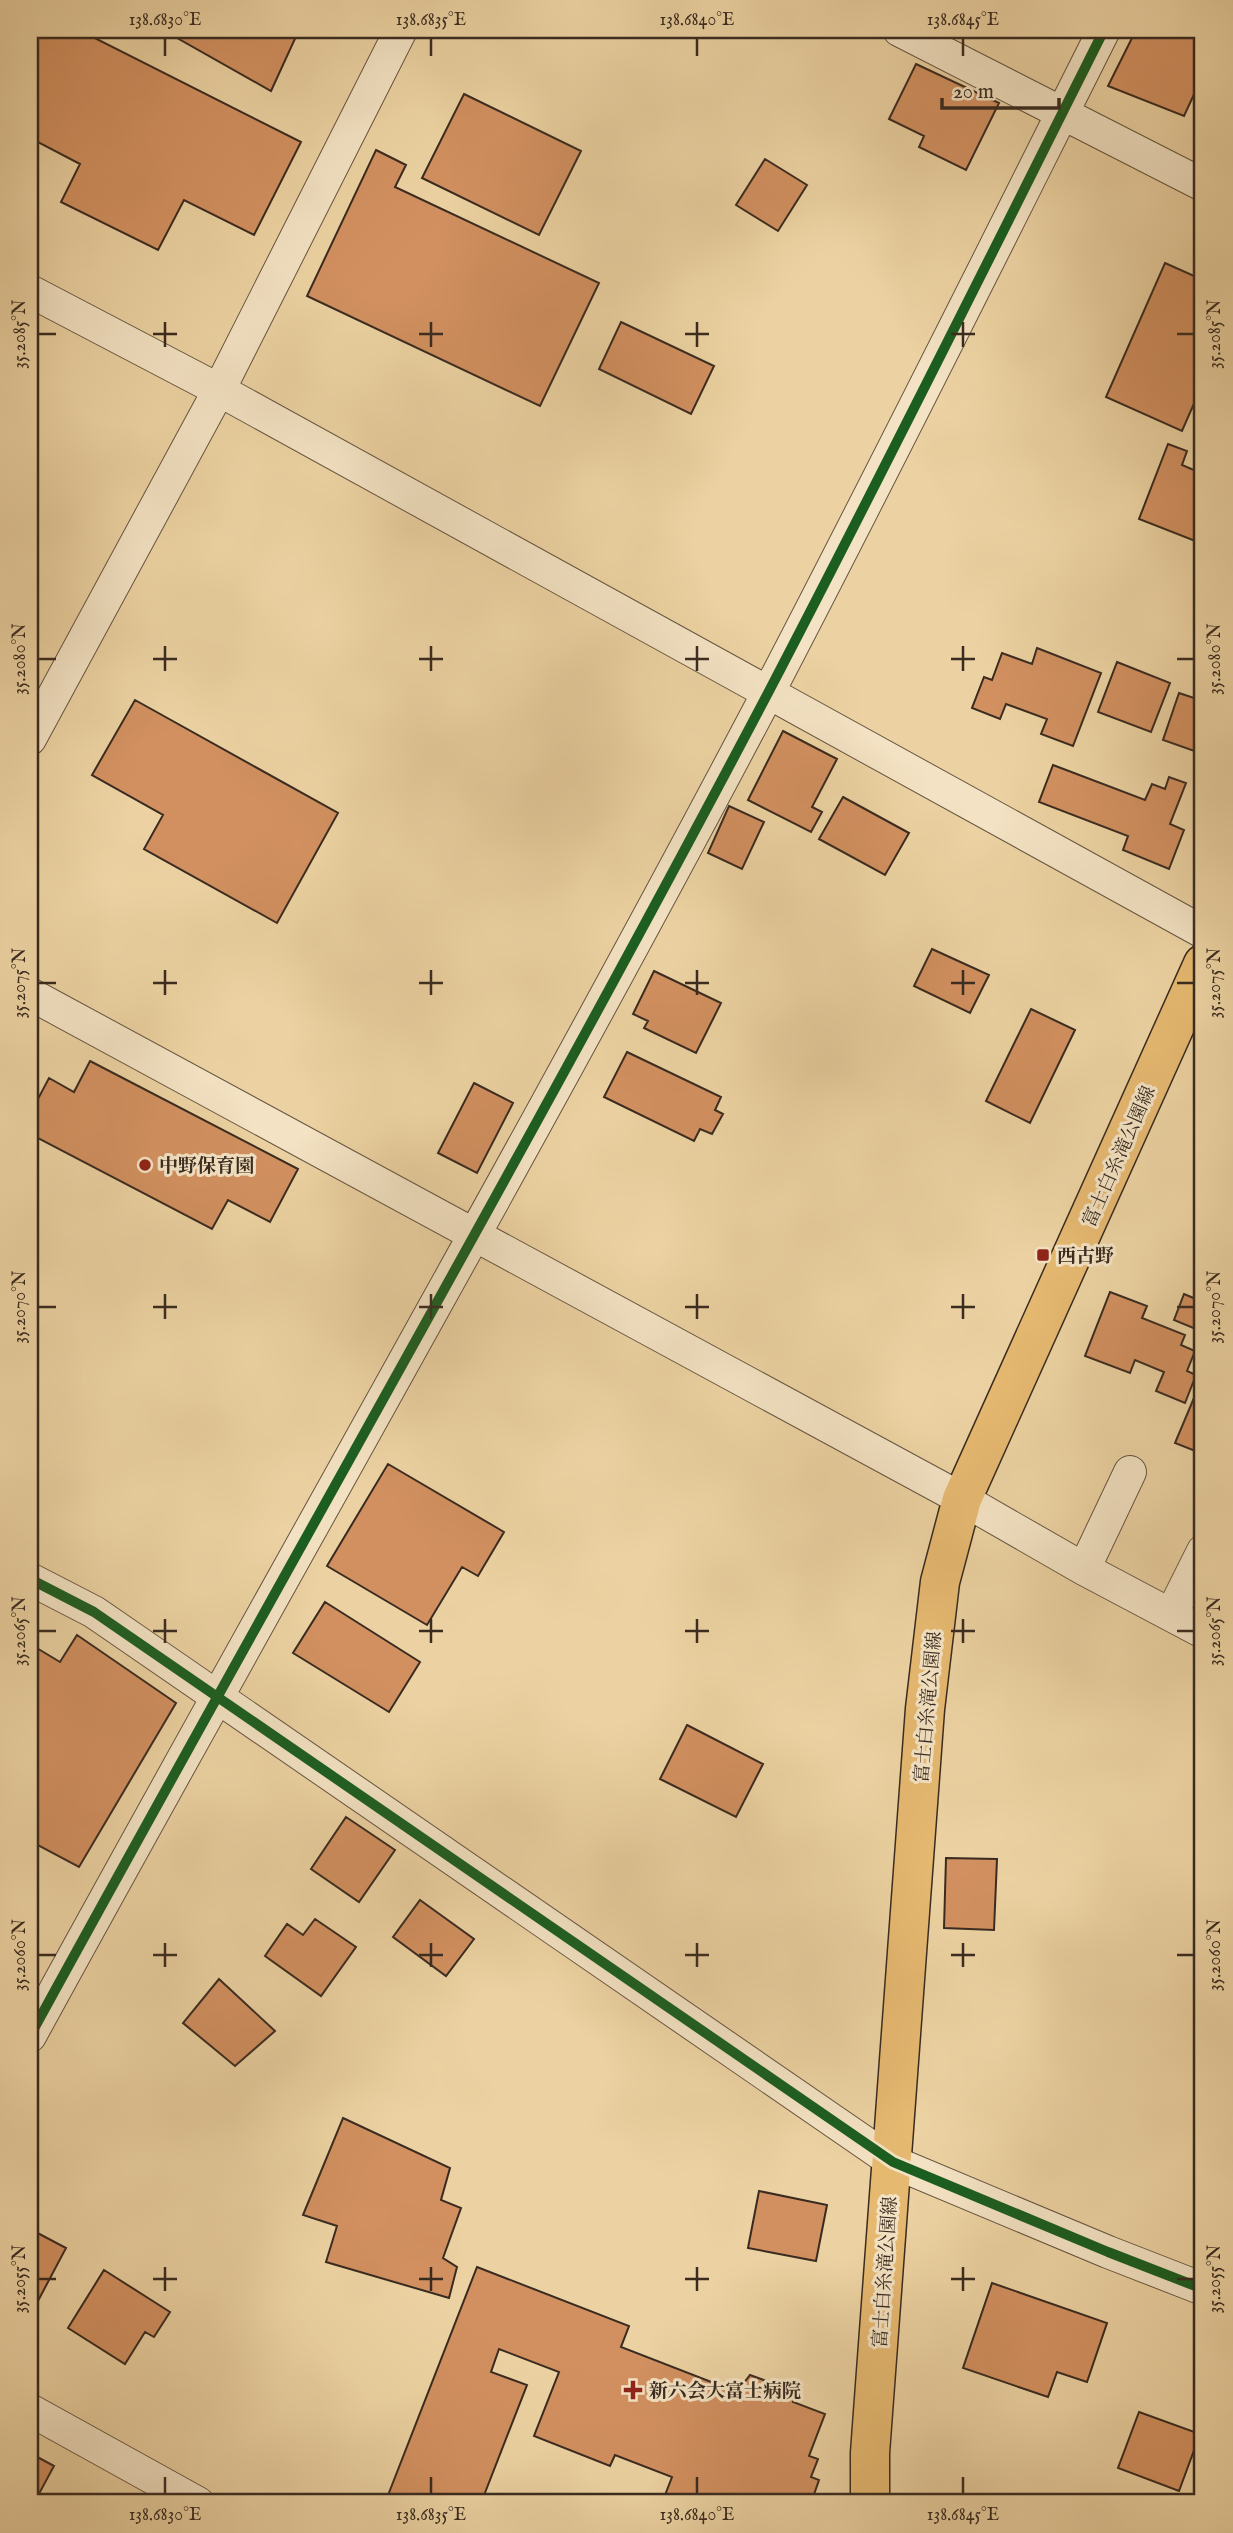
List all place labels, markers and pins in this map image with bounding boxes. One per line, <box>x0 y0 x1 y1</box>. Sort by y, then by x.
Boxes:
place label: 中野保育園 <box>159 1155 254 1179</box>
marker: 中野保育園 <box>137 1157 153 1173</box>
place label: 西古野 <box>1057 1245 1114 1269</box>
marker: 西古野 <box>1035 1247 1051 1263</box>
marker: 新六会大富士病院 <box>623 2380 643 2400</box>
place label: 新六会大富士病院 <box>649 2380 801 2404</box>

